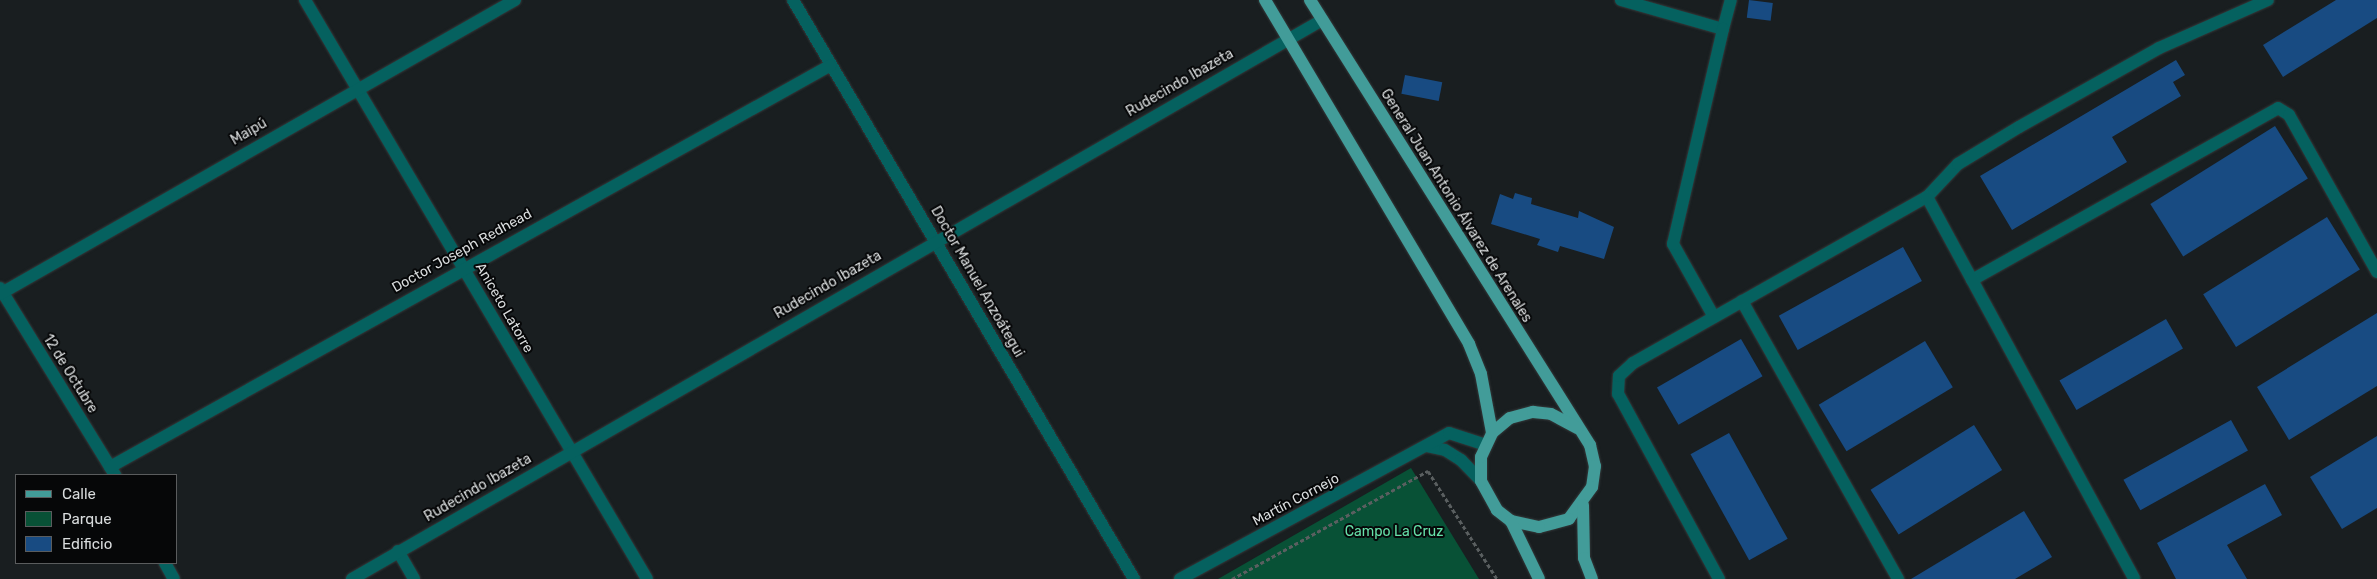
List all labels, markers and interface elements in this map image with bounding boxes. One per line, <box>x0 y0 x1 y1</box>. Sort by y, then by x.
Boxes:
street label: Rudecindo Ibazeta <box>1123 45 1237 121</box>
street label: General Juan Antonio Álvarez de Arenales <box>1377 86 1535 326</box>
street label: Maipú <box>228 115 270 149</box>
street label: Doctor Manuel Anzoátegui <box>927 203 1027 361</box>
street label: Doctor Joseph Redhead <box>389 205 535 297</box>
street label: Rudecindo Ibazeta <box>771 247 885 323</box>
street label: Aniceto Latorre <box>471 260 537 356</box>
street label: 12 de Octubre <box>39 332 101 416</box>
street label: Rudecindo Ibazeta <box>421 450 535 526</box>
street label: Martín Cornejo <box>1250 470 1342 530</box>
legend <box>15 474 178 564</box>
text: Calle <box>62 485 96 503</box>
text: Parque <box>62 510 112 528</box>
park label: Campo La Cruz <box>1345 524 1443 540</box>
text: Edificio <box>62 535 112 553</box>

